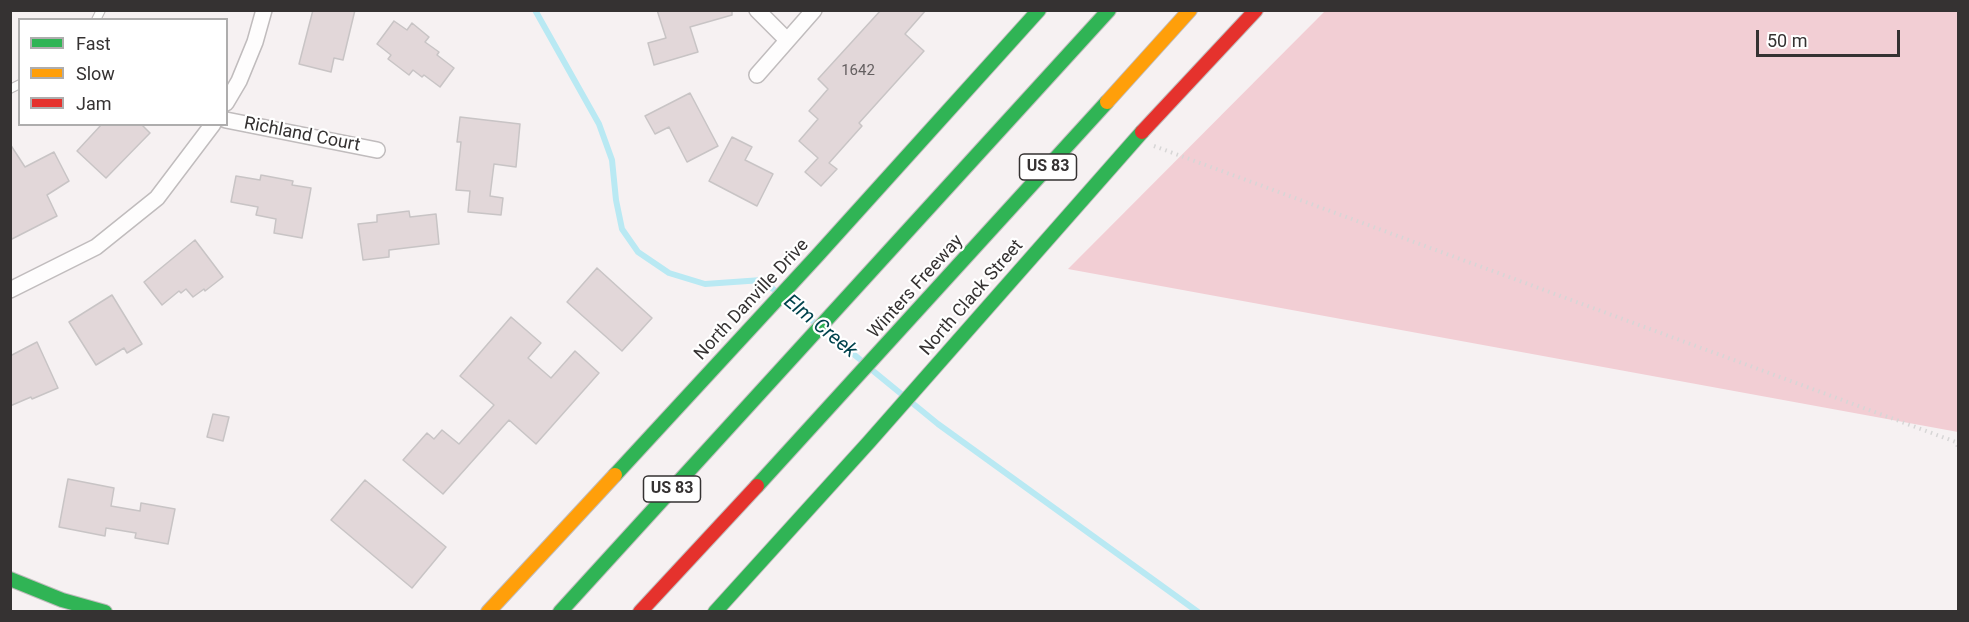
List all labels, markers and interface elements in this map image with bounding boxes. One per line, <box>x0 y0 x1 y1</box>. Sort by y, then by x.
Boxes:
legend <box>18 18 228 126</box>
scale bar <box>1759 18 1903 56</box>
text: 50 m <box>1767 30 1807 51</box>
text: Fast <box>76 33 111 54</box>
house number: 1642 <box>841 62 875 80</box>
text: Slow <box>76 63 115 84</box>
text: Jam <box>76 93 112 114</box>
street label: Richland Court <box>242 113 362 157</box>
road number: US 83 <box>1020 154 1076 180</box>
street label: Winters Freeway <box>864 231 968 343</box>
street label: North Danville Drive <box>690 235 814 365</box>
street label: North Clack Street <box>916 236 1028 360</box>
water label: Elm Creek <box>779 290 861 364</box>
road number: US 83 <box>644 476 700 502</box>

